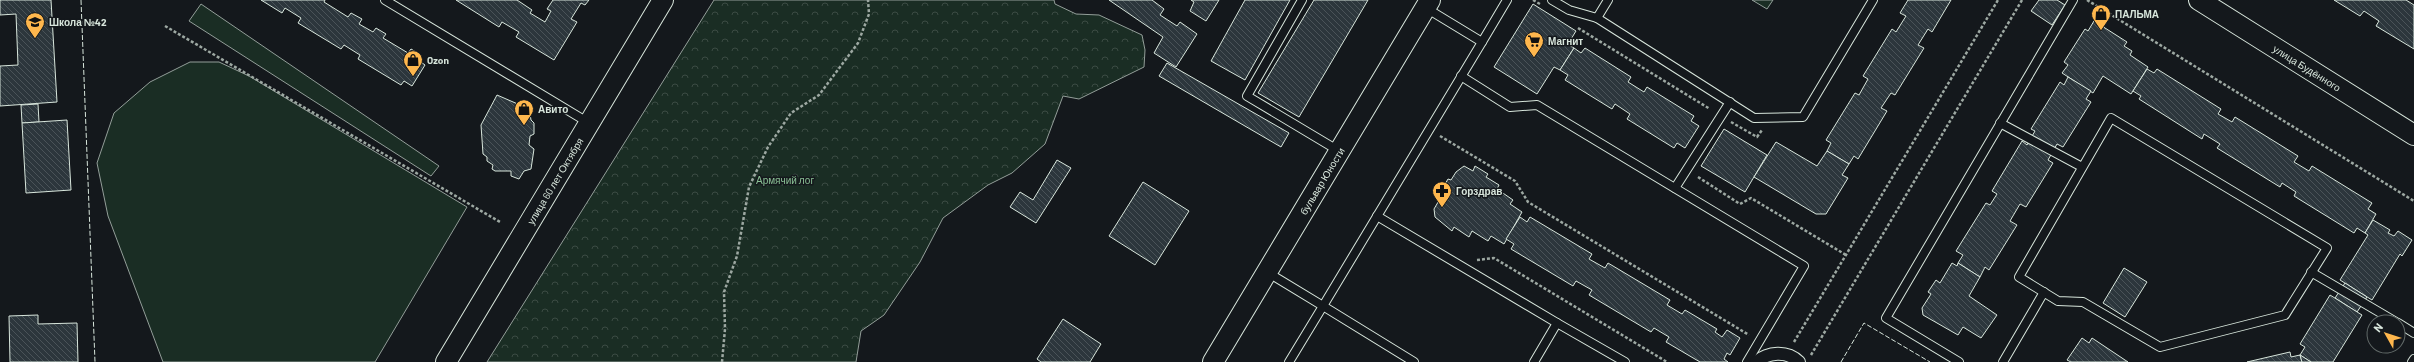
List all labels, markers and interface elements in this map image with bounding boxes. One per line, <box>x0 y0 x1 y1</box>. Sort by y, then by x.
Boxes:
shop icon: ПАЛЬМА <box>2090 3 2112 31</box>
place label: ПАЛЬМА <box>2115 8 2159 20</box>
school or university icon: Школа №42 <box>24 11 46 39</box>
place label: Школа №42 <box>49 16 107 28</box>
supermarket icon: Магнит <box>1523 30 1545 58</box>
place label: Магнит <box>1548 35 1583 47</box>
street label: улица Будённого <box>2271 42 2343 94</box>
shop icon: Ozon <box>402 49 424 77</box>
place label: Ozon <box>427 54 449 66</box>
shop icon: Авито <box>513 98 535 126</box>
place label: Авито <box>538 103 568 115</box>
street label: улица 60 лет Октября <box>524 136 586 226</box>
street label: бульвар Юности <box>1297 145 1347 217</box>
park label: Армячий лог <box>756 174 814 186</box>
pharmacy icon: Горздрав <box>1431 180 1453 208</box>
place label: Горздрав <box>1456 185 1502 197</box>
north arrow <box>2366 314 2406 354</box>
text: N <box>2370 320 2385 334</box>

